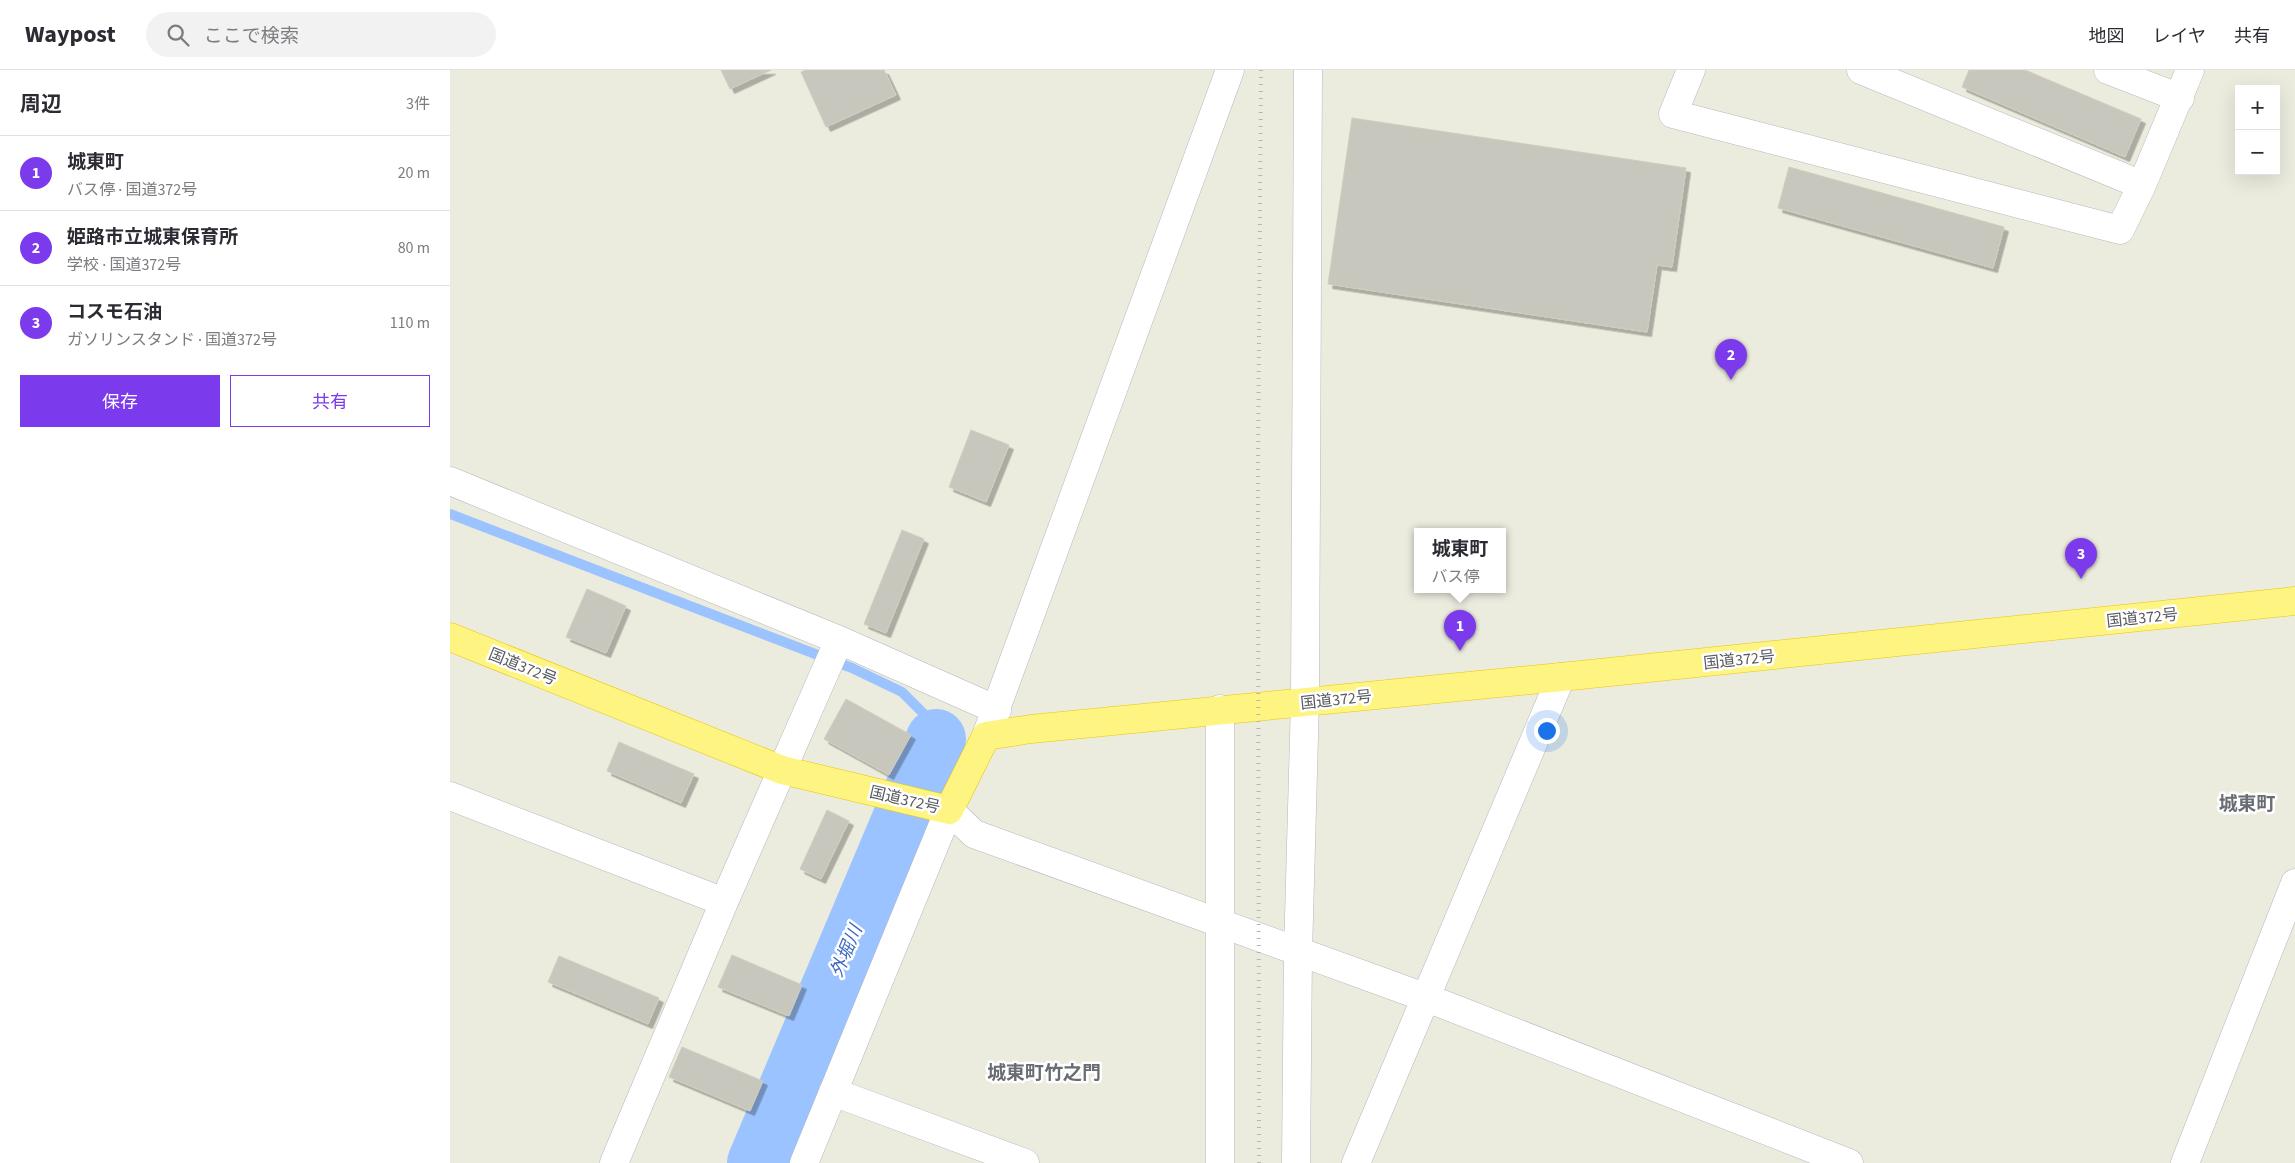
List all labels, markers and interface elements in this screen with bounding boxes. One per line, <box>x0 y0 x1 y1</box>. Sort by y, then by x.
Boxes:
search box <box>146 12 496 57</box>
text: Waypost <box>25 17 116 52</box>
icon: search <box>164 21 192 49</box>
text: ここで検索 <box>204 23 299 50</box>
text: 地図 <box>2089 24 2125 49</box>
text: レイヤ <box>2153 24 2206 49</box>
text: 共有 <box>2234 24 2270 49</box>
map controls <box>2235 85 2280 175</box>
button: + <box>2235 85 2280 130</box>
text: 周辺 <box>20 89 62 119</box>
text: 3件 <box>406 93 430 115</box>
button: − <box>2235 130 2280 175</box>
text: 城東町 <box>67 149 124 176</box>
text: 1 <box>32 162 40 184</box>
text: 20 m <box>398 162 430 184</box>
text: バス停 · 国道372号 <box>67 179 197 201</box>
text: 姫路市立城東保育所 <box>67 224 238 251</box>
text: 2 <box>32 237 40 259</box>
text: 80 m <box>398 237 430 259</box>
text: 学校 · 国道372号 <box>67 254 181 276</box>
text: コスモ石油 <box>67 299 162 326</box>
text: 3 <box>32 312 40 334</box>
text: 110 m <box>390 312 430 334</box>
text: ガソリンスタンド · 国道372号 <box>67 329 277 351</box>
pin: 2 <box>1715 339 1747 380</box>
button: 保存 <box>20 375 220 427</box>
button: 共有 <box>230 375 430 427</box>
popup <box>1414 528 1506 593</box>
text: 城東町 <box>1431 536 1489 563</box>
pin: 3 <box>2065 538 2097 579</box>
text: バス停 <box>1431 566 1480 588</box>
street label: 国道372号 <box>2105 603 2179 633</box>
pin: 1 <box>1444 610 1476 651</box>
street label: 国道372号 <box>485 643 560 691</box>
street label: 国道372号 <box>1702 645 1776 675</box>
street label: 国道372号 <box>1299 685 1373 715</box>
your location <box>1534 718 1560 744</box>
street label: 国道372号 <box>867 781 942 819</box>
district label: 城東町 <box>2218 791 2276 818</box>
water label: 外堀川 <box>824 920 869 981</box>
district label: 城東町竹之門 <box>987 1060 1101 1087</box>

